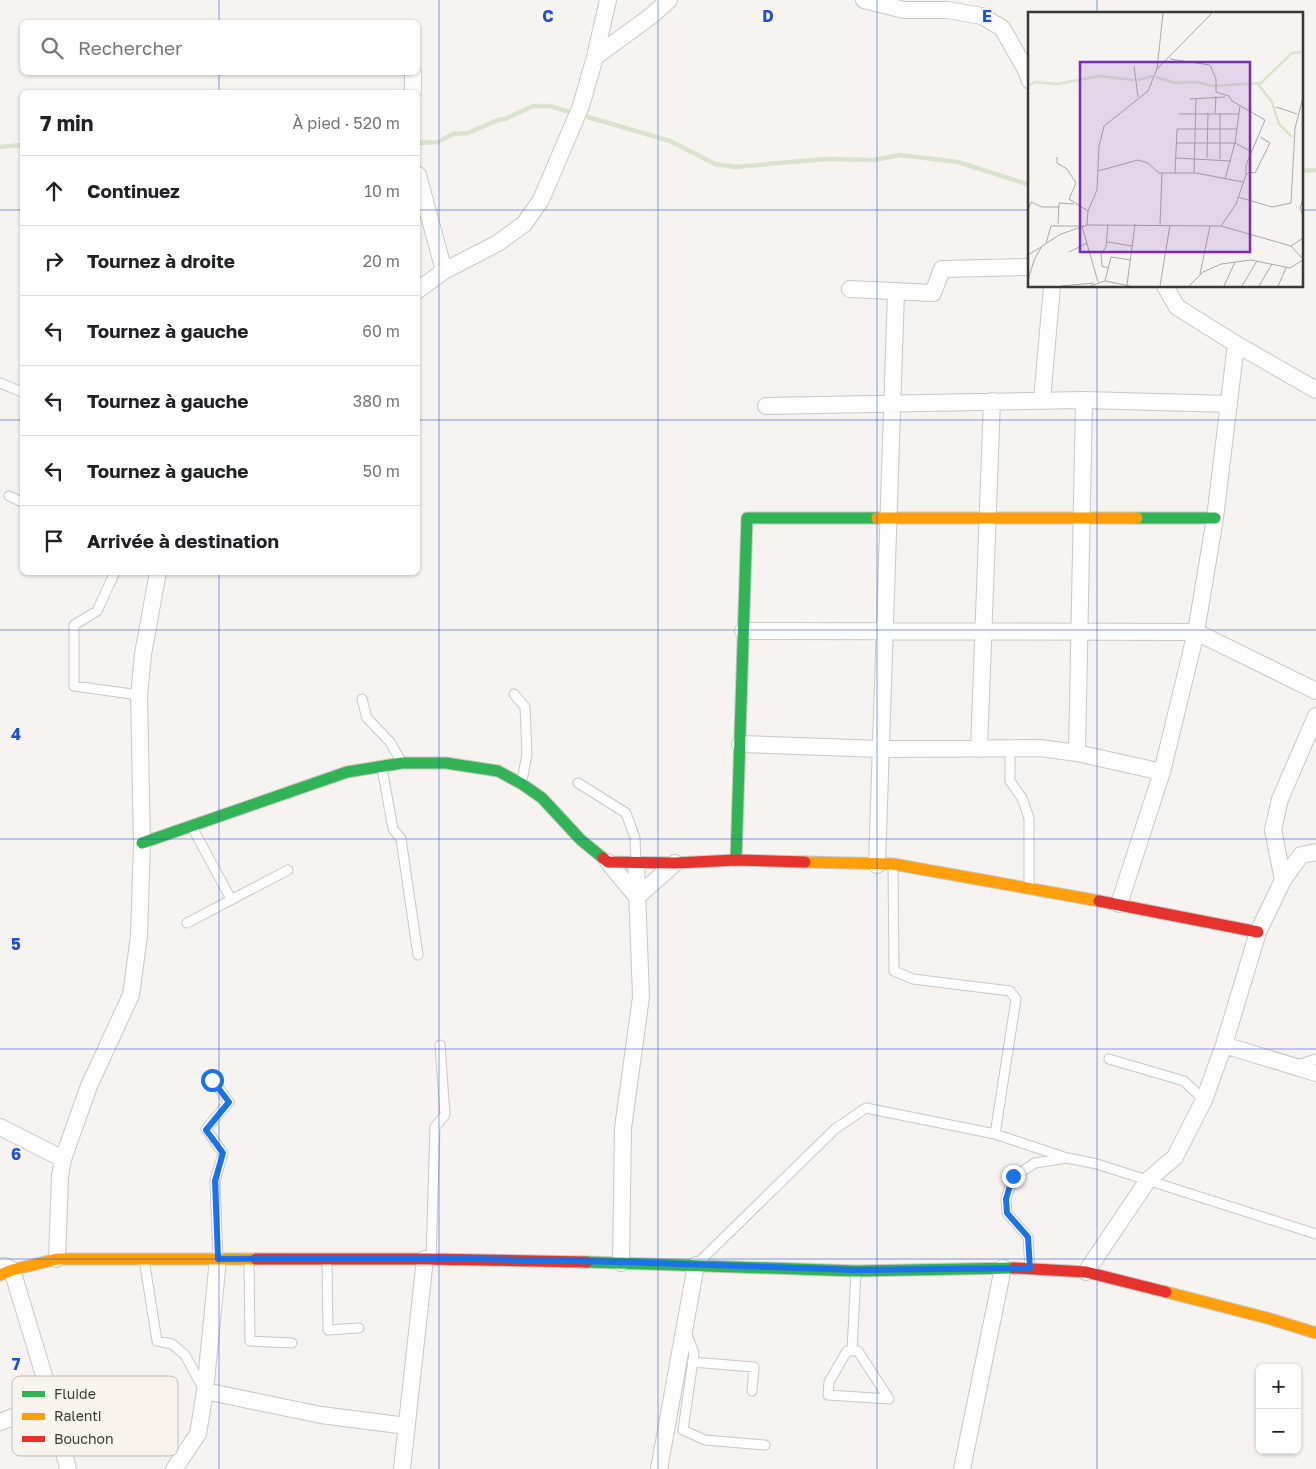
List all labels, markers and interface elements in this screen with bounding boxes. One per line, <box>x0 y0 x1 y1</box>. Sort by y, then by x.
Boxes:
text: C <box>542 6 554 26</box>
text: D <box>762 6 774 26</box>
text: E <box>982 6 992 26</box>
inset map <box>1028 12 1304 288</box>
search box <box>20 20 420 75</box>
icon: search <box>38 34 66 62</box>
text: Rechercher <box>78 36 183 59</box>
text: 7 min <box>40 110 94 136</box>
text: À pied · 520 m <box>293 113 400 133</box>
icon: ahead <box>40 177 68 205</box>
text: Continuez <box>87 179 180 202</box>
text: 10 m <box>364 181 400 201</box>
icon: right <box>40 247 68 275</box>
text: Tournez à droite <box>87 249 235 272</box>
text: 20 m <box>363 251 400 271</box>
icon: left <box>40 317 68 345</box>
text: Tournez à gauche <box>87 319 248 342</box>
text: 60 m <box>362 321 400 341</box>
icon: left <box>40 387 68 415</box>
text: Tournez à gauche <box>87 389 248 412</box>
text: 380 m <box>353 391 400 411</box>
icon: left <box>40 457 68 485</box>
text: Tournez à gauche <box>87 459 248 482</box>
text: 50 m <box>363 461 400 481</box>
icon: arrive <box>40 527 68 555</box>
text: Arrivée à destination <box>87 529 279 552</box>
text: 4 <box>11 724 21 744</box>
text: 5 <box>11 934 21 954</box>
route start <box>201 1069 224 1092</box>
text: 6 <box>11 1144 21 1164</box>
route end <box>1002 1165 1025 1188</box>
text: 7 <box>12 1354 21 1374</box>
map controls <box>1256 1364 1301 1454</box>
button: + <box>1256 1364 1301 1409</box>
legend <box>12 1376 178 1456</box>
text: Fluide <box>54 1385 96 1402</box>
text: Ralenti <box>54 1407 102 1424</box>
button: − <box>1256 1409 1301 1454</box>
text: Bouchon <box>54 1430 114 1447</box>

